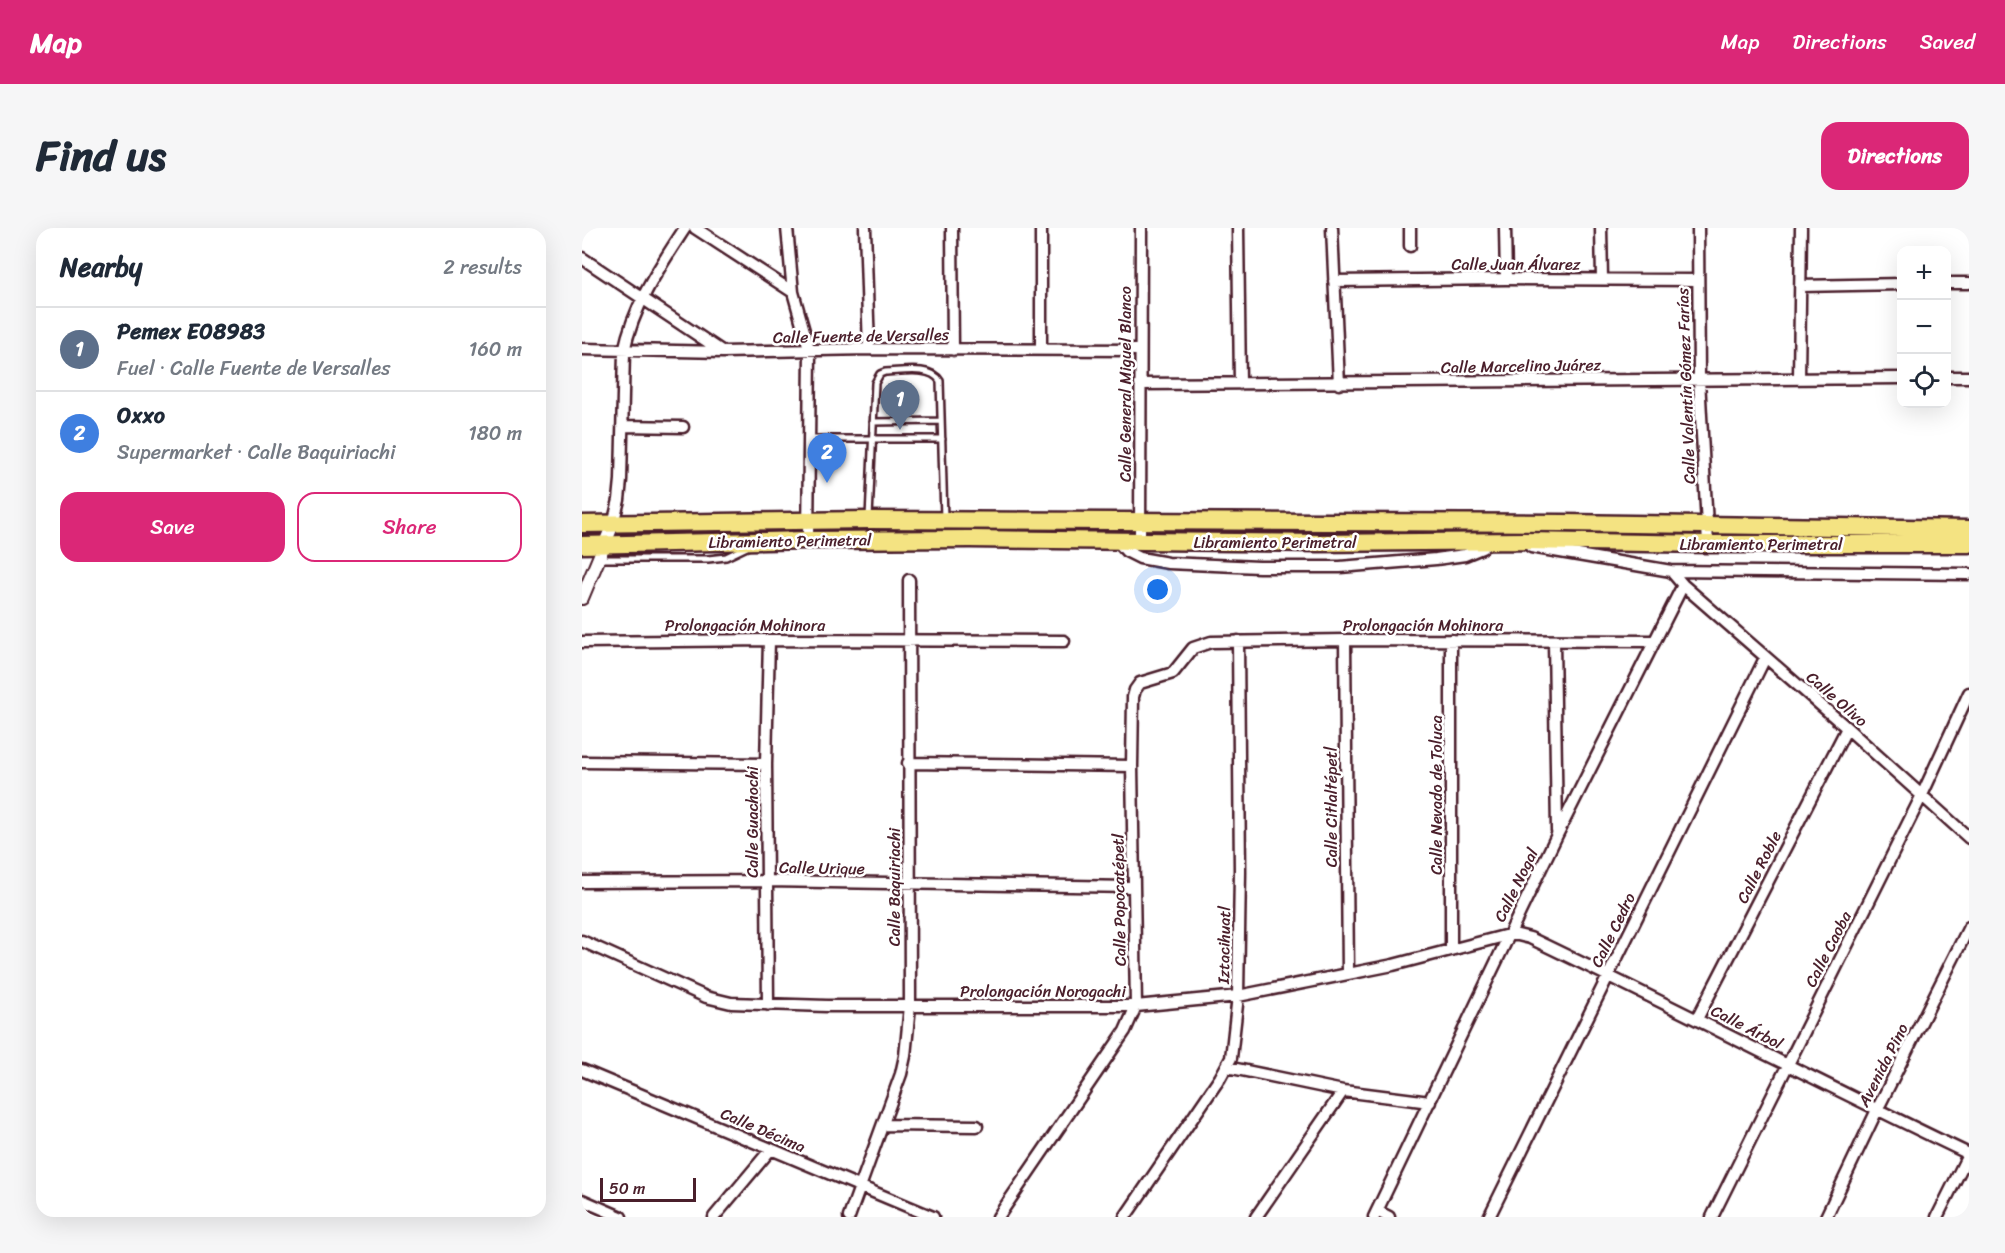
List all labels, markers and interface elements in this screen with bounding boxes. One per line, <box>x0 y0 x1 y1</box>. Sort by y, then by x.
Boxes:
text: Map <box>30 18 82 67</box>
text: Map <box>1721 23 1759 61</box>
text: Directions <box>1792 23 1887 61</box>
text: Saved <box>1920 23 1975 61</box>
text: Find us <box>36 119 166 193</box>
button: Directions <box>1821 122 1969 190</box>
text: Nearby <box>60 244 142 290</box>
map controls <box>1897 246 1951 408</box>
button: + <box>1897 246 1951 300</box>
text: 2 results <box>443 250 522 285</box>
street label: Calle Juan Álvarez <box>1452 250 1581 279</box>
street label: Calle General Miguel Blanco <box>1111 286 1140 482</box>
street label: Calle Valentín Gómez Farías <box>1668 287 1704 485</box>
button: − <box>1897 300 1951 354</box>
text: Pemex E08983 <box>117 312 265 351</box>
street label: Calle Fuente de Versalles <box>773 320 950 352</box>
text: 1 <box>75 332 84 367</box>
text: 160 m <box>469 332 522 367</box>
street label: Calle Marcelino Juárez <box>1441 350 1602 382</box>
text: Fuel · Calle Fuente de Versalles <box>117 351 390 386</box>
button: locate <box>1897 354 1951 408</box>
pin: 1 <box>880 380 920 430</box>
text: Oxxo <box>117 396 165 435</box>
text: 2 <box>74 416 85 451</box>
text: 180 m <box>468 416 522 451</box>
pin: 2 <box>808 434 846 483</box>
text: Supermarket · Calle Baquiriachi <box>117 435 396 470</box>
button: Save <box>60 492 285 562</box>
button: Share <box>297 492 522 562</box>
street label: Libramiento Perimetral <box>708 525 872 557</box>
street label: Libramiento Perimetral <box>1193 528 1357 557</box>
street label: Libramiento Perimetral <box>1679 530 1843 559</box>
your location <box>1143 575 1172 604</box>
street label: Prolongación Mohinora <box>665 611 826 640</box>
street label: Prolongación Mohinora <box>1343 611 1504 640</box>
street label: Calle Olivo <box>1799 664 1875 734</box>
street label: Calle Nevado de Toluca <box>1422 715 1451 875</box>
street label: Calle Citlaltépetl <box>1317 746 1346 867</box>
street label: Calle Guachochi <box>738 766 767 878</box>
street label: Calle Roble <box>1728 825 1790 909</box>
street label: Calle Baquiriachi <box>880 827 909 946</box>
street label: Calle Popocatépetl <box>1103 833 1135 966</box>
street label: Calle Nogal <box>1486 843 1547 927</box>
street label: Calle Urique <box>779 853 865 883</box>
street label: Calle Cedro <box>1582 888 1644 972</box>
street label: Iztacihuatl <box>1209 905 1239 985</box>
street label: Calle Caoba <box>1796 905 1860 992</box>
street label: Prolongación Norogachi <box>960 977 1127 1006</box>
street label: Calle Árbol <box>1706 996 1789 1058</box>
street label: Avenida Pino <box>1849 1018 1917 1113</box>
street label: Calle Décima <box>716 1099 810 1161</box>
text: 50 m <box>609 1174 645 1203</box>
scale bar <box>600 1175 696 1202</box>

